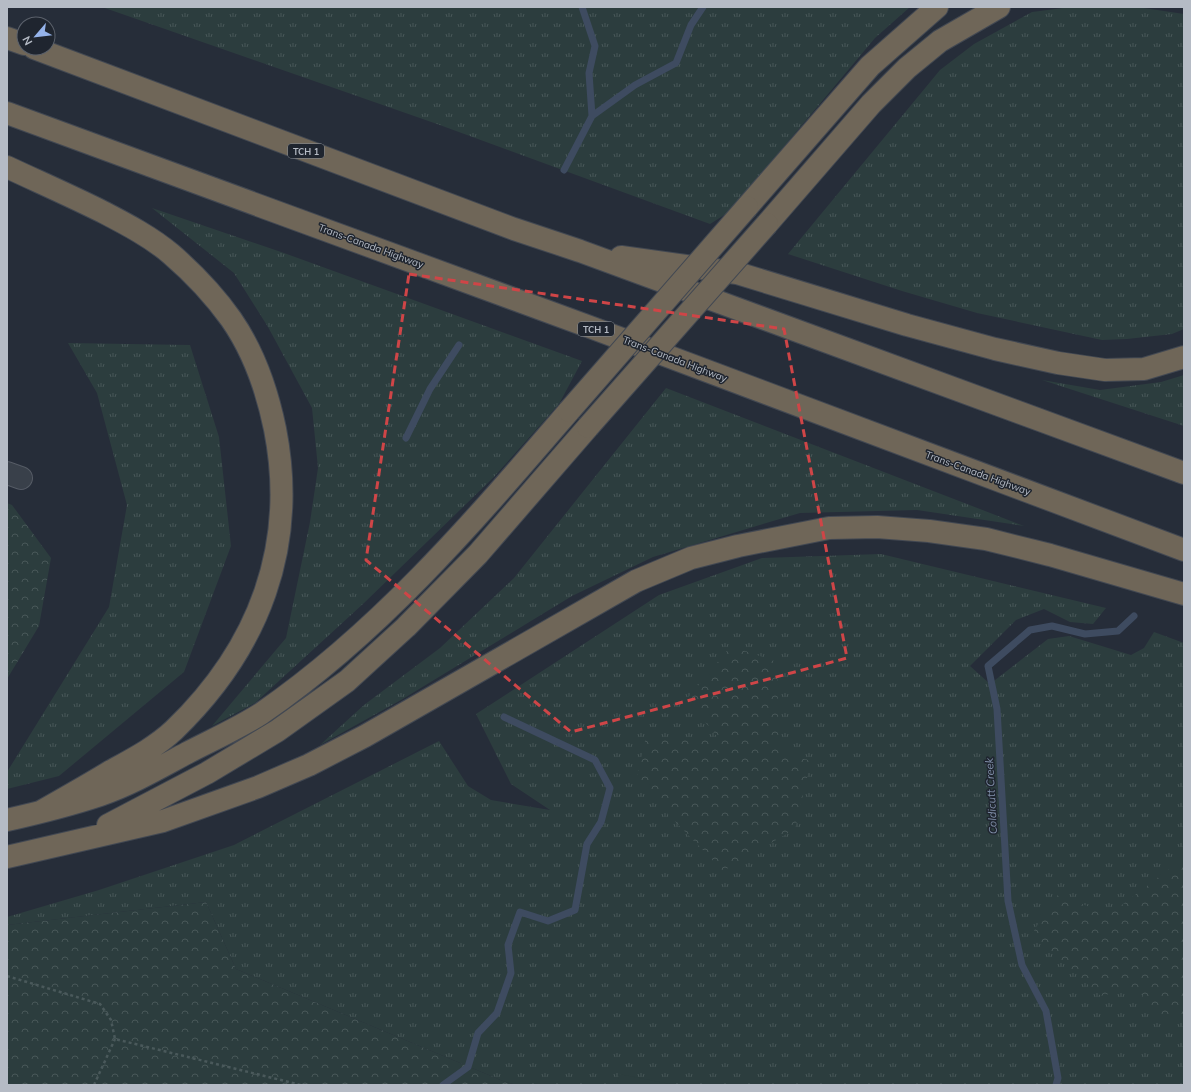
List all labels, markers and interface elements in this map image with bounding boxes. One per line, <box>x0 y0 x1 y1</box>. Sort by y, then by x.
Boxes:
north arrow <box>16 16 56 56</box>
text: N <box>19 34 35 48</box>
road number: TCH 1 <box>288 144 324 158</box>
street label: Trans-Canada Highway <box>317 221 426 271</box>
road number: TCH 1 <box>578 322 614 336</box>
street label: Trans-Canada Highway <box>621 333 730 385</box>
street label: Trans-Canada Highway <box>924 448 1033 498</box>
water label: Coldicutt Creek <box>982 757 1000 835</box>

